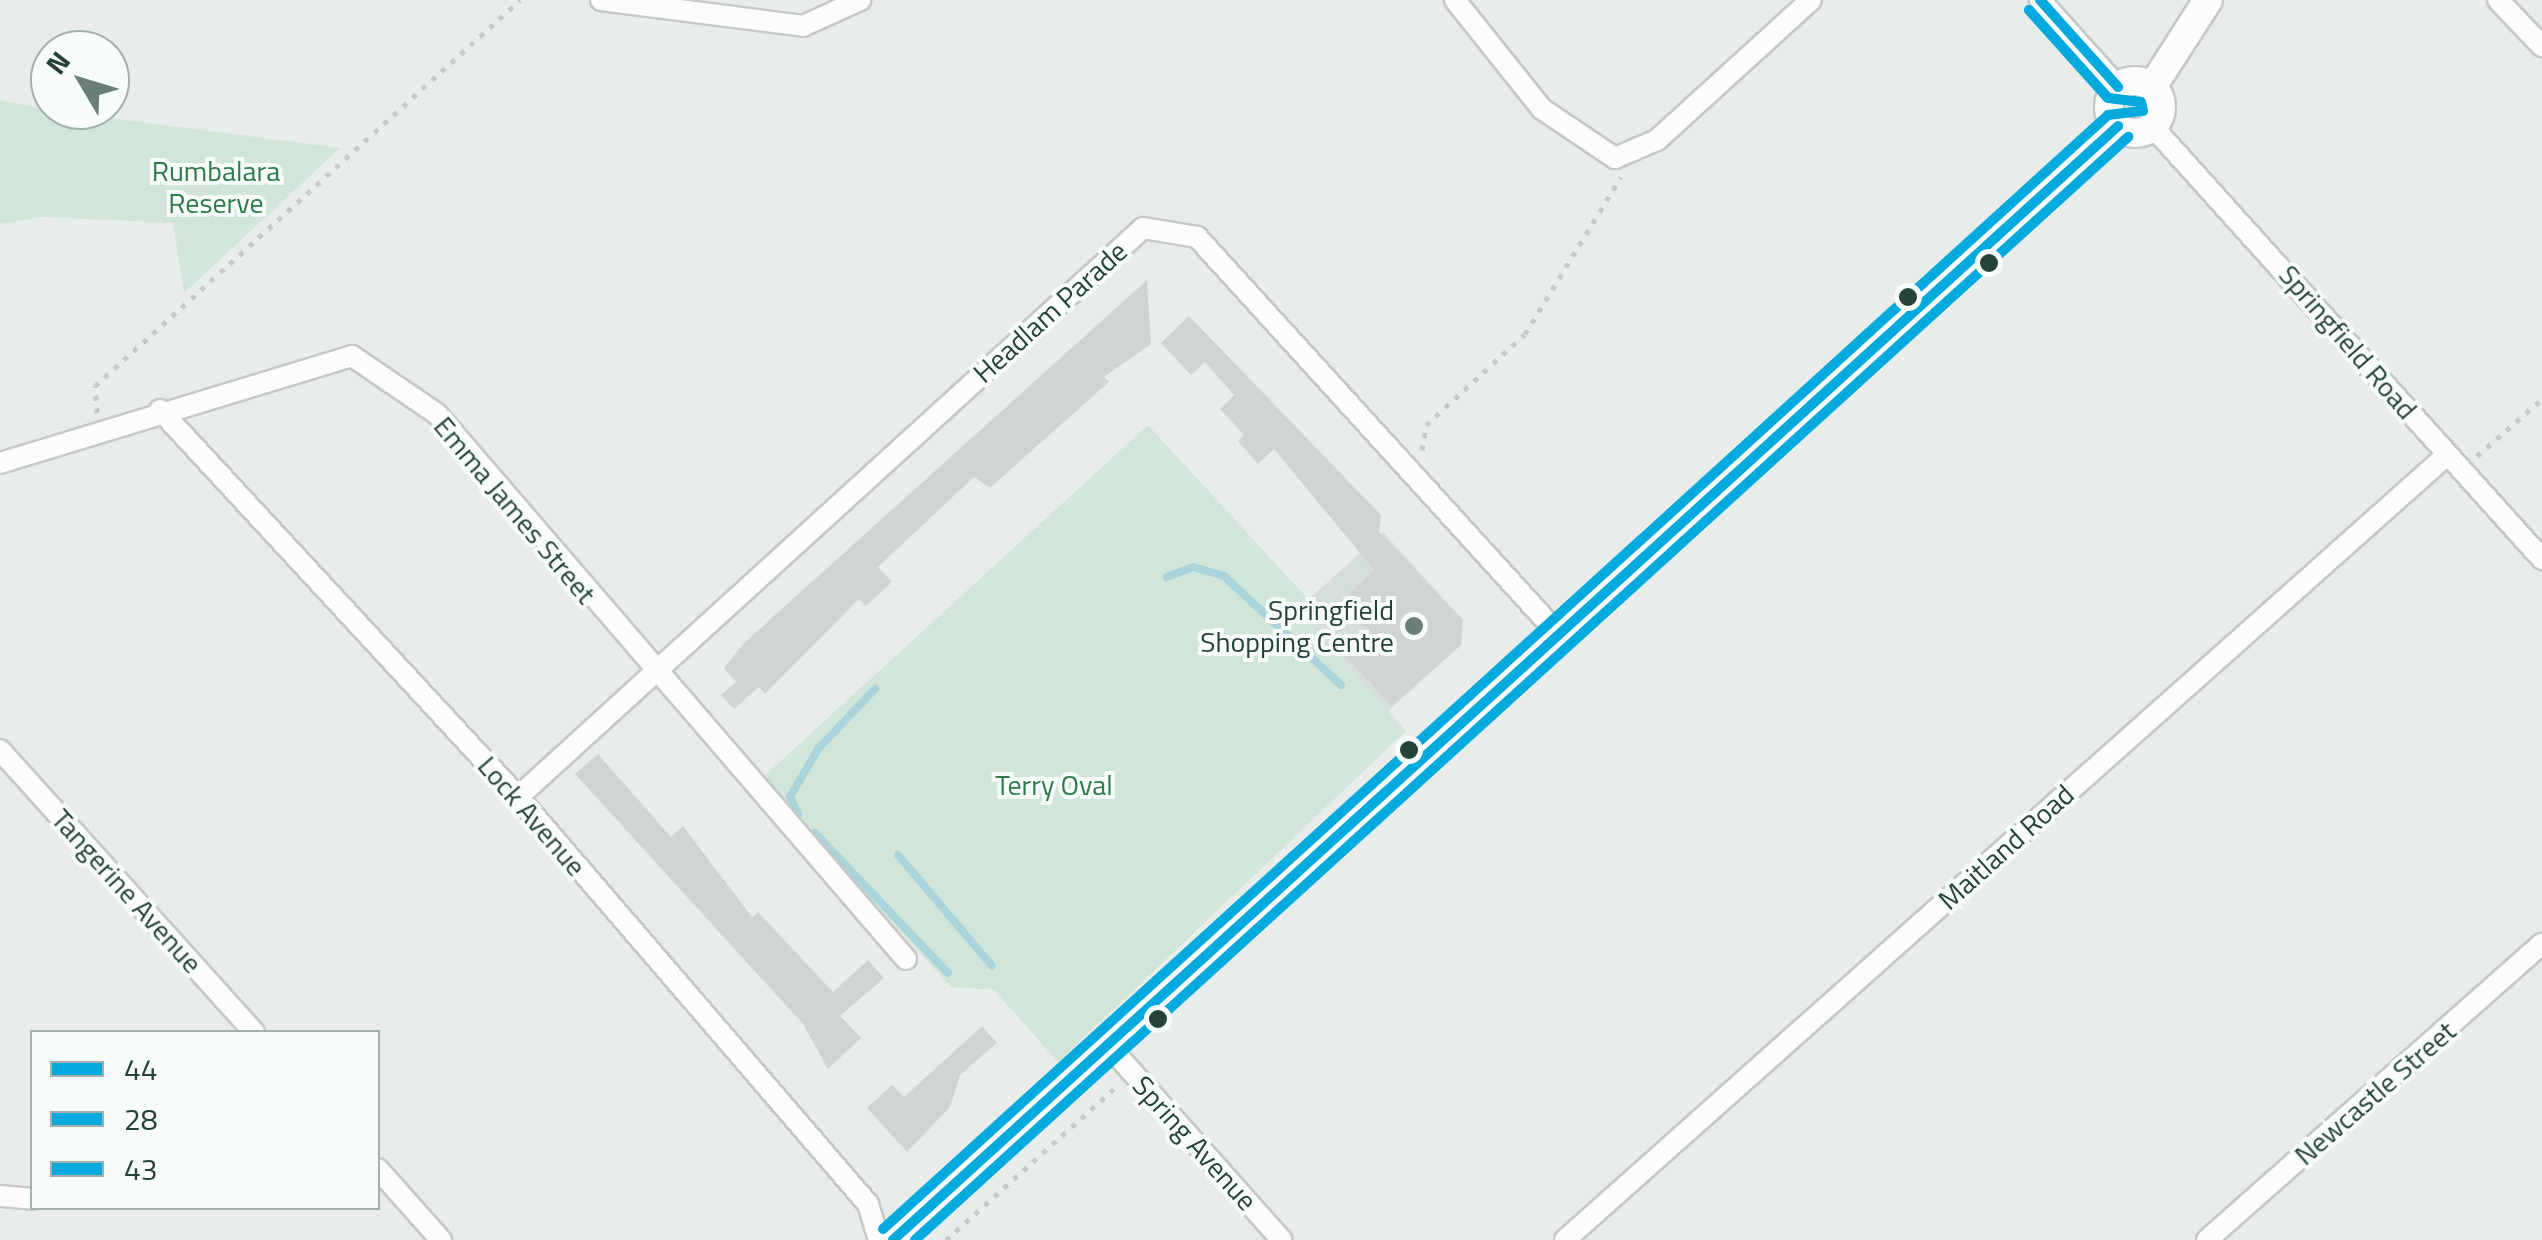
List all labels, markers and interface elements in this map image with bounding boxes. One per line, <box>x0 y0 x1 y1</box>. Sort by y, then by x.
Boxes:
north arrow <box>30 30 130 130</box>
text: N <box>35 42 80 83</box>
park label: Rumbalara Reserve <box>152 154 280 220</box>
street label: Headlam Parade <box>966 234 1134 390</box>
unlabelled marker <box>1979 253 1999 273</box>
street label: Springfield Road <box>2272 258 2424 426</box>
unlabelled marker <box>1898 287 1918 307</box>
street label: Emma James Street <box>427 410 603 610</box>
place label: Springfield Shopping Centre <box>1200 593 1394 659</box>
marker: Springfield Shopping Centre <box>1403 615 1425 637</box>
unlabelled marker <box>1399 740 1419 760</box>
street label: Lock Avenue <box>471 749 593 883</box>
park label: Terry Oval <box>995 768 1113 802</box>
street label: Maitland Road <box>1931 777 2081 917</box>
street label: Tangerine Avenue <box>45 802 209 980</box>
unlabelled marker <box>1148 1009 1168 1029</box>
street label: Newcastle Street <box>2288 1014 2462 1172</box>
legend <box>30 1030 380 1210</box>
text: 44 <box>124 1046 158 1092</box>
street label: Spring Avenue <box>1126 1069 1264 1217</box>
text: 28 <box>124 1096 158 1142</box>
text: 43 <box>124 1146 158 1192</box>

